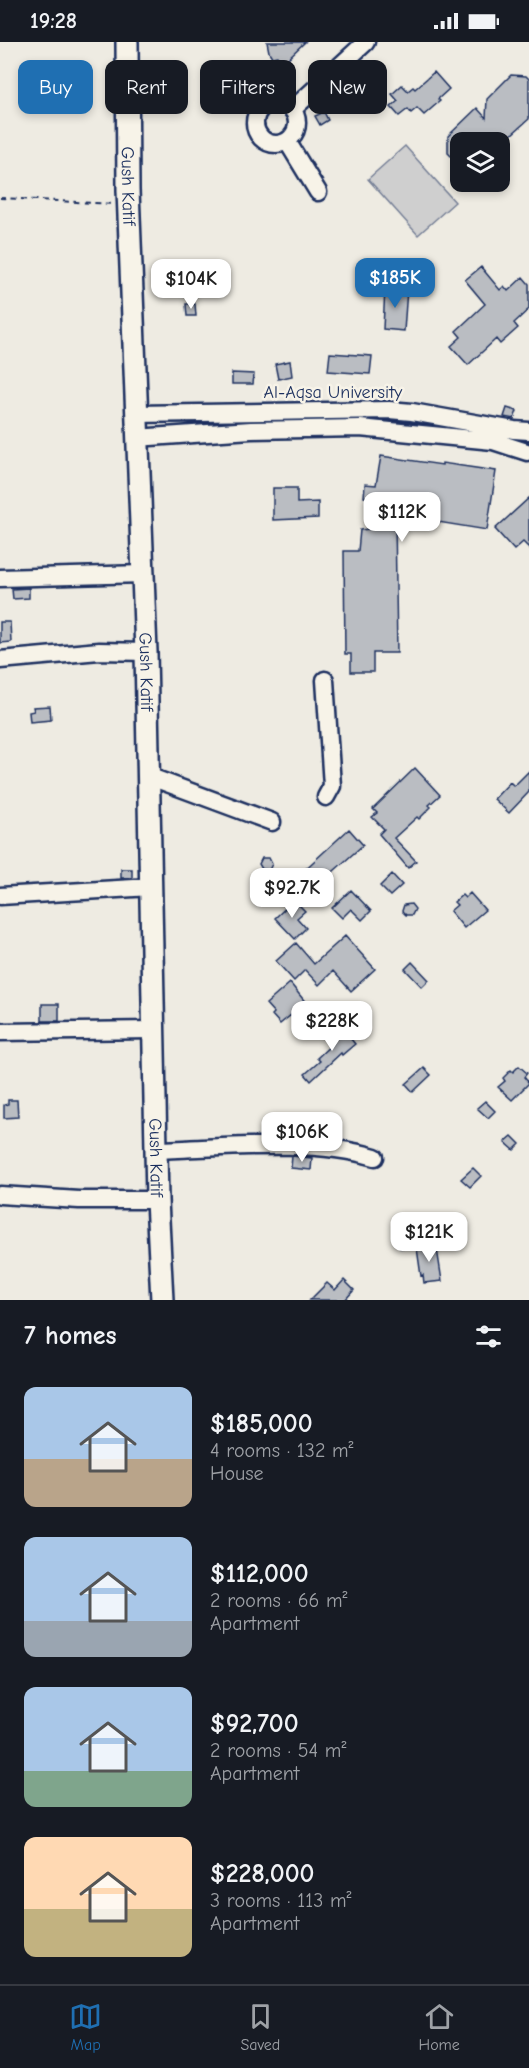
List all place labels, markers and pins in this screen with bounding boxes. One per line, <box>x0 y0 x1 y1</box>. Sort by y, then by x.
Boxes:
pin: $185K <box>353 258 437 309</box>
pin: $104K <box>149 259 233 310</box>
pin: $112K <box>360 492 444 543</box>
pin: $92.7K <box>243 868 341 919</box>
pin: $228K <box>290 1001 374 1052</box>
pin: $106K <box>260 1112 344 1163</box>
pin: $121K <box>387 1212 471 1263</box>

